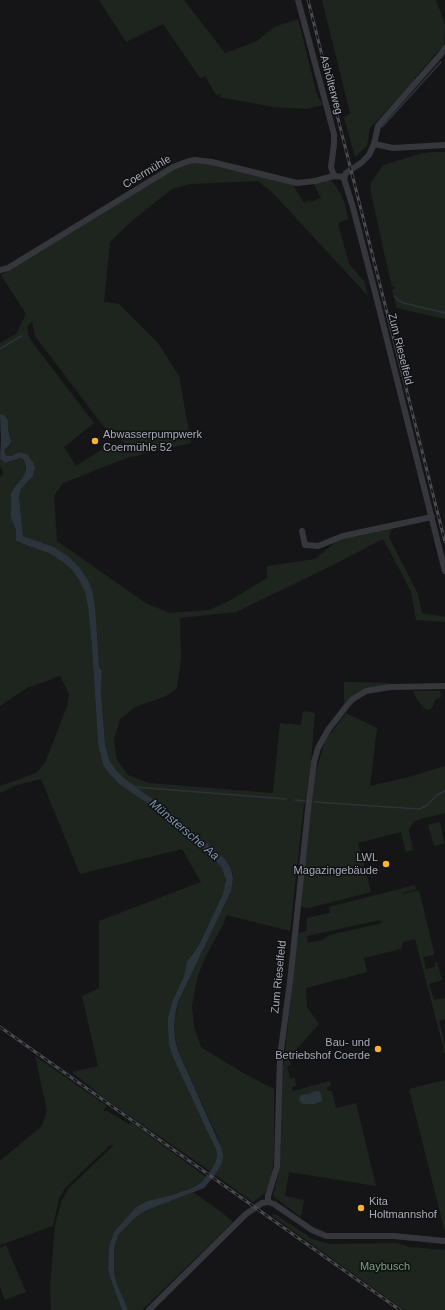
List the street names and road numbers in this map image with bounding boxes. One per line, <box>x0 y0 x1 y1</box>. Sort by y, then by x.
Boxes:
street label: Ashölterweg <box>317 54 345 116</box>
street label: Coermühle <box>121 152 173 192</box>
street label: Zum Rieselfeld <box>385 312 415 386</box>
street label: Zum Rieselfeld <box>269 940 289 1014</box>

